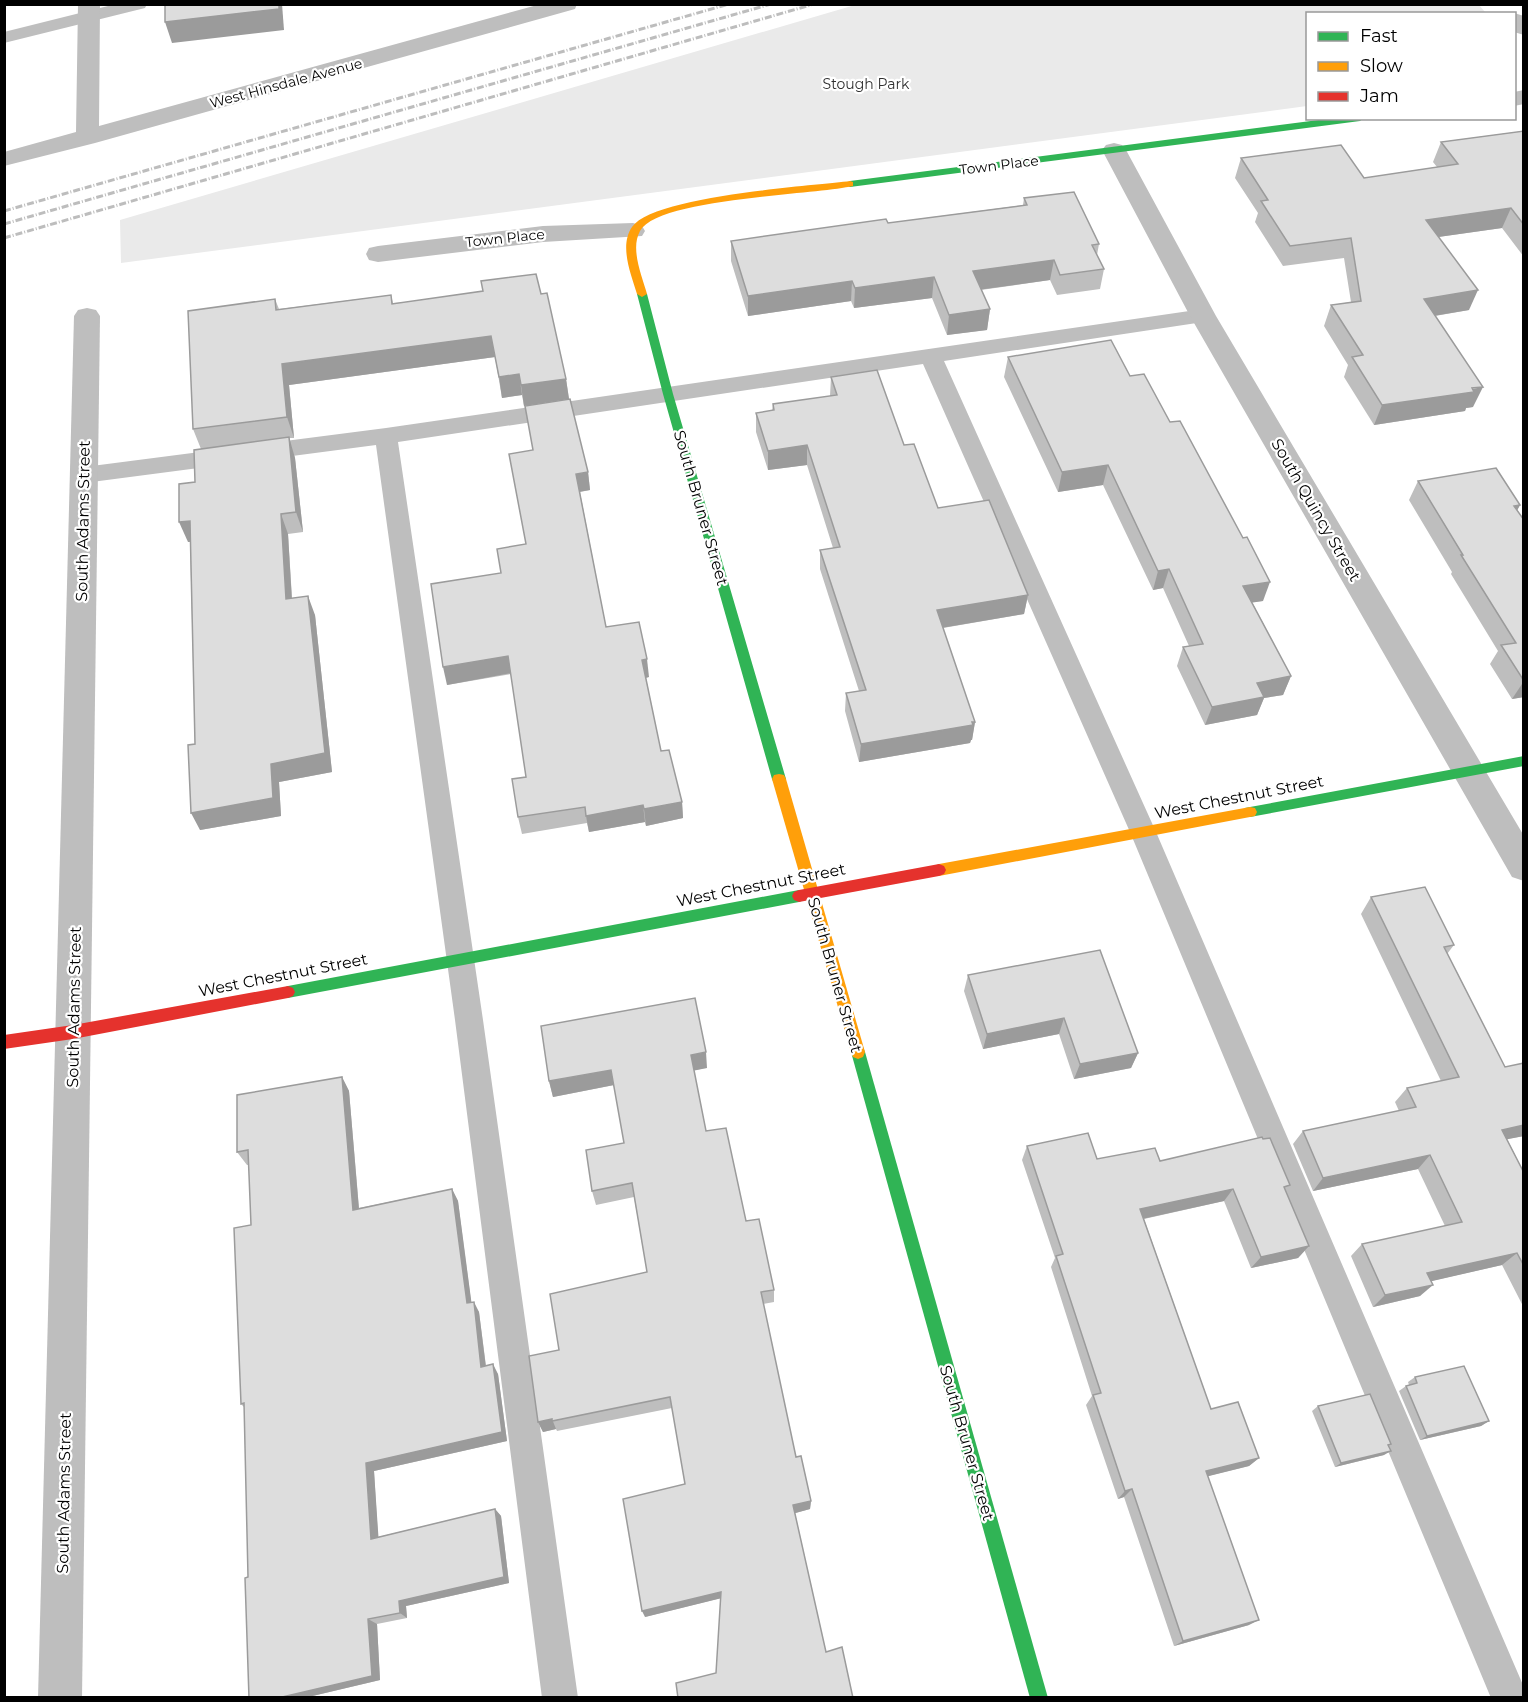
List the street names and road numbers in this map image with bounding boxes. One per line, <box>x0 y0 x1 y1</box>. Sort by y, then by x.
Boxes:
street label: West Hinsdale Avenue <box>208 54 364 112</box>
street label: Town Place <box>958 151 1040 179</box>
street label: Town Place <box>464 225 546 251</box>
street label: South Bruner Street <box>670 428 732 588</box>
street label: South Quincy Street <box>1267 435 1365 585</box>
street label: South Adams Street <box>72 440 94 602</box>
street label: West Chestnut Street <box>1153 771 1326 823</box>
street label: West Chestnut Street <box>675 859 848 911</box>
street label: South Bruner Street <box>804 895 866 1055</box>
street label: South Adams Street <box>63 926 85 1088</box>
street label: West Chestnut Street <box>197 949 370 1001</box>
street label: South Bruner Street <box>936 1363 998 1523</box>
street label: South Adams Street <box>53 1412 75 1574</box>

